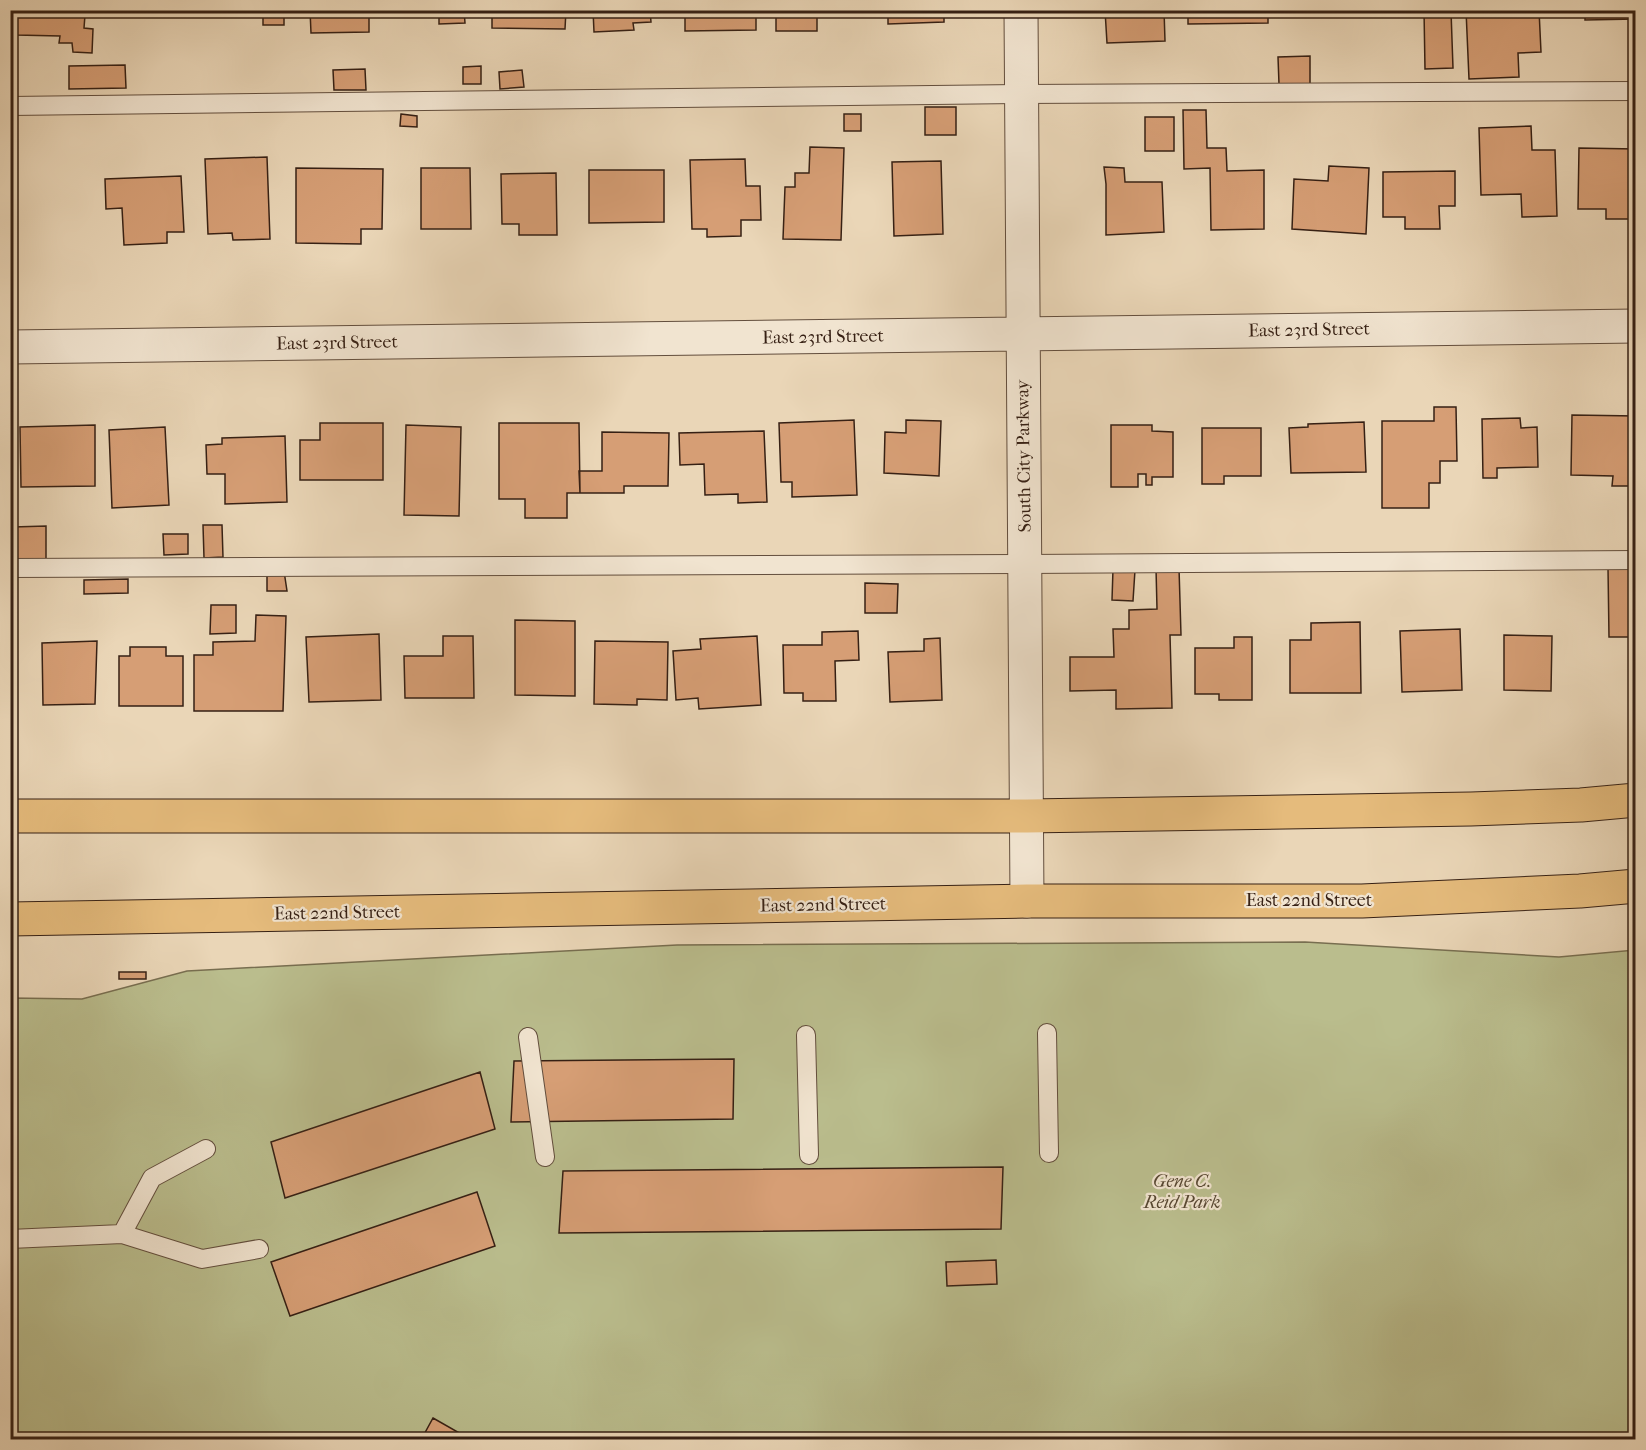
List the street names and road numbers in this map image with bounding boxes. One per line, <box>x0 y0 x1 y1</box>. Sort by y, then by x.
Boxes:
street label: East 23rd Street <box>1248 318 1370 342</box>
street label: East 23rd Street <box>762 325 884 349</box>
street label: East 23rd Street <box>276 331 398 355</box>
street label: South City Parkway <box>1012 378 1036 532</box>
street label: East 22nd Street <box>1246 890 1373 911</box>
street label: East 22nd Street <box>760 893 887 917</box>
street label: East 22nd Street <box>274 901 401 925</box>

